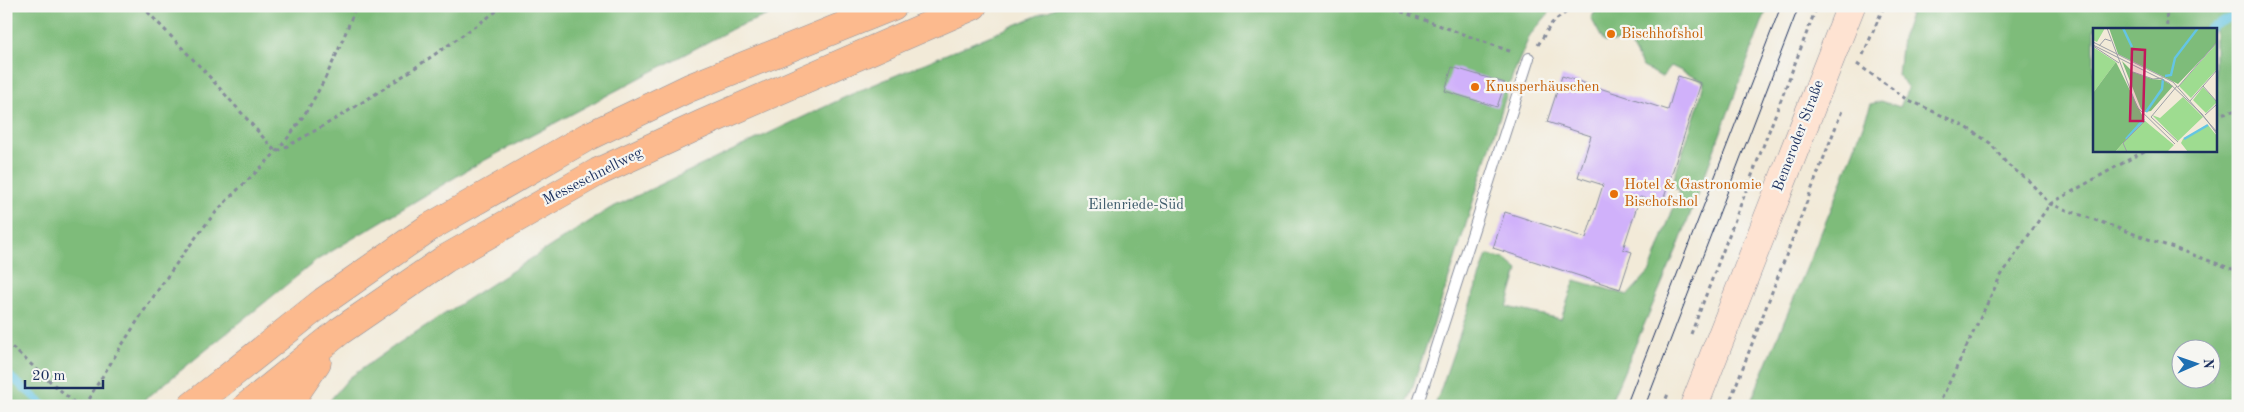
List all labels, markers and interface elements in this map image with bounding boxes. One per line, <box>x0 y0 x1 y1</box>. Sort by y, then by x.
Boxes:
place label: Bischhofshol <box>1621 27 1703 42</box>
marker: Bischhofshol <box>1605 28 1617 40</box>
inset map <box>2093 28 2216 151</box>
street label: Bemeroder Straße <box>1771 78 1827 194</box>
place label: Knusperhäuschen <box>1485 80 1600 95</box>
marker: Knusperhäuschen <box>1469 81 1481 93</box>
street label: Messeschnellweg <box>541 145 645 209</box>
place label: Hotel & Gastronomie Bischofshol <box>1624 178 1762 210</box>
marker: Hotel & Gastronomie Bischofshol <box>1608 188 1620 200</box>
park label: Eilenriede-Süd <box>1088 198 1184 213</box>
north arrow <box>2172 340 2222 390</box>
scale bar <box>25 357 102 389</box>
text: N <box>2201 358 2215 369</box>
text: 20 m <box>32 369 66 384</box>

